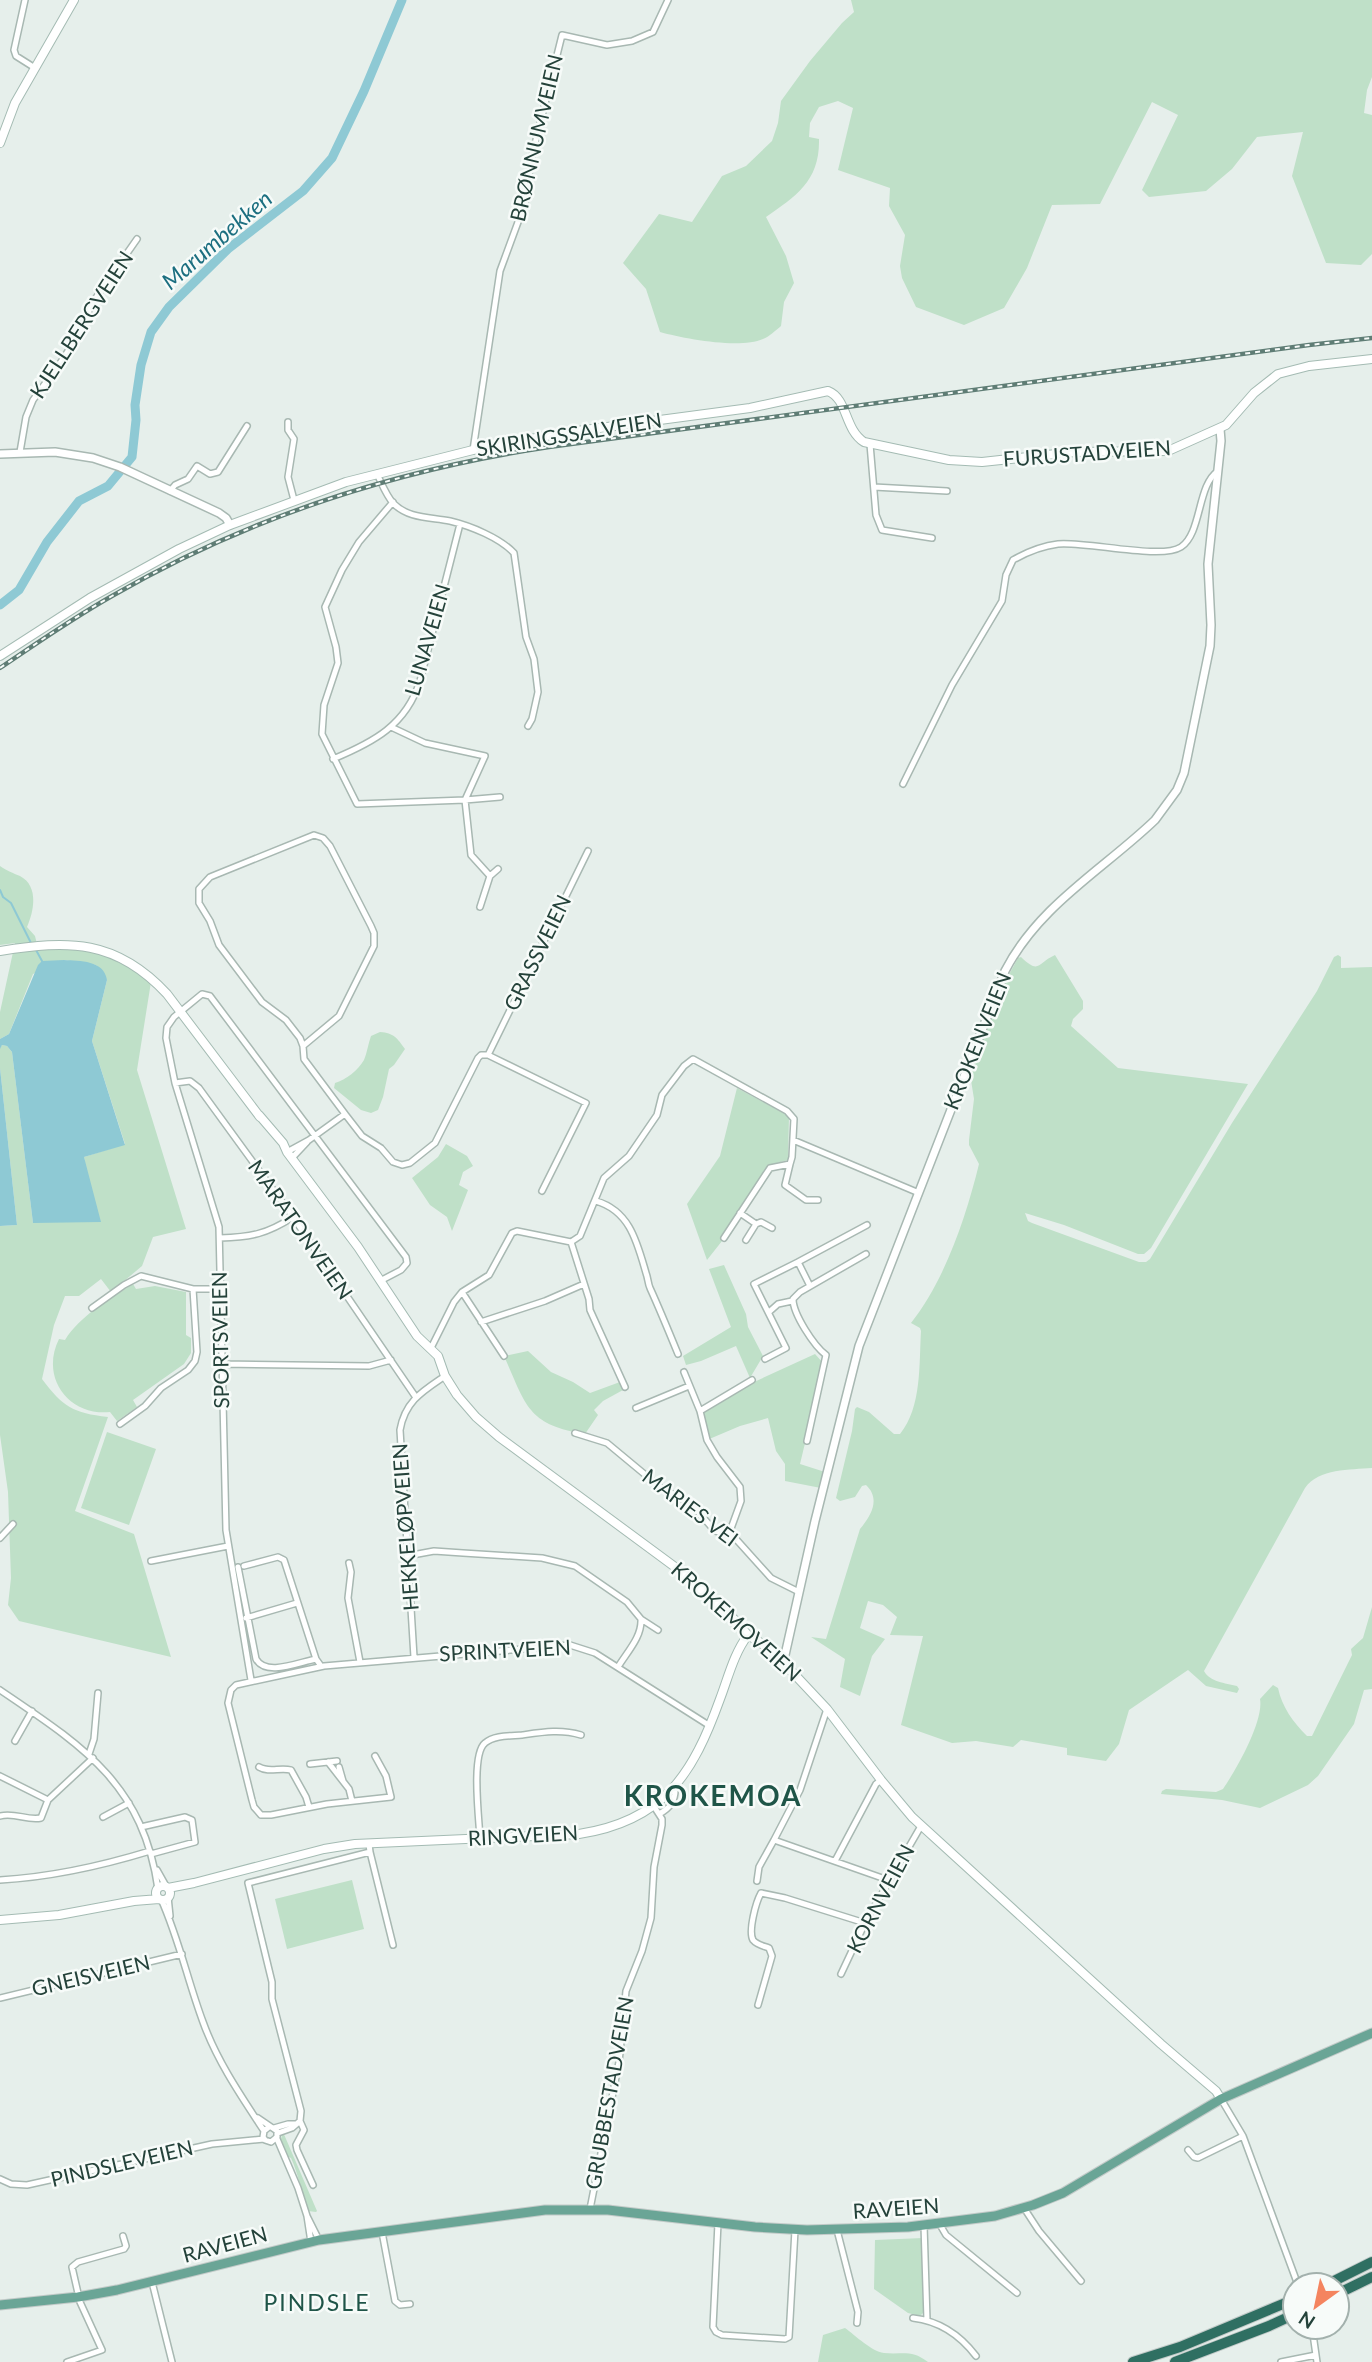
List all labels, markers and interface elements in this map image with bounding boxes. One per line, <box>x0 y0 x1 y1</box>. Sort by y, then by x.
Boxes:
street label: BRØNNUMVEIEN <box>504 52 567 224</box>
water label: Marumbekken <box>155 184 277 295</box>
street label: KJELLBERGVEIEN <box>24 246 138 403</box>
street label: SKIRINGSSALVEIEN <box>474 406 663 461</box>
street label: FURUSTADVEIEN <box>1002 434 1172 471</box>
street label: LUNAVEIEN <box>399 581 454 698</box>
street label: GRASSVEIEN <box>498 890 575 1014</box>
street label: KROKENVEIEN <box>938 968 1016 1113</box>
street label: MARATONVEIEN <box>244 1155 359 1304</box>
street label: SPORTSVEIEN <box>206 1271 233 1409</box>
street label: HEKKELØPVEIEN <box>386 1443 423 1612</box>
street label: MARIES VEI <box>638 1463 744 1551</box>
street label: KROKEMOVEIEN <box>667 1556 807 1686</box>
street label: SPRINTVEIEN <box>438 1634 571 1665</box>
district label: KROKEMOA <box>624 1778 802 1812</box>
street label: RINGVEIEN <box>467 1819 579 1850</box>
street label: KORNVEIEN <box>841 1840 919 1957</box>
street label: GNEISVEIEN <box>29 1949 152 2000</box>
street label: GRUBBESTADVEIEN <box>579 1994 638 2191</box>
street label: PINDSLEVEIEN <box>48 2134 195 2191</box>
street label: RAVEIEN <box>852 2192 940 2223</box>
street label: RAVEIEN <box>180 2220 270 2267</box>
north arrow <box>1281 2271 1351 2341</box>
district label: PINDSLE <box>264 2288 370 2316</box>
text: N <box>1294 2307 1319 2334</box>

